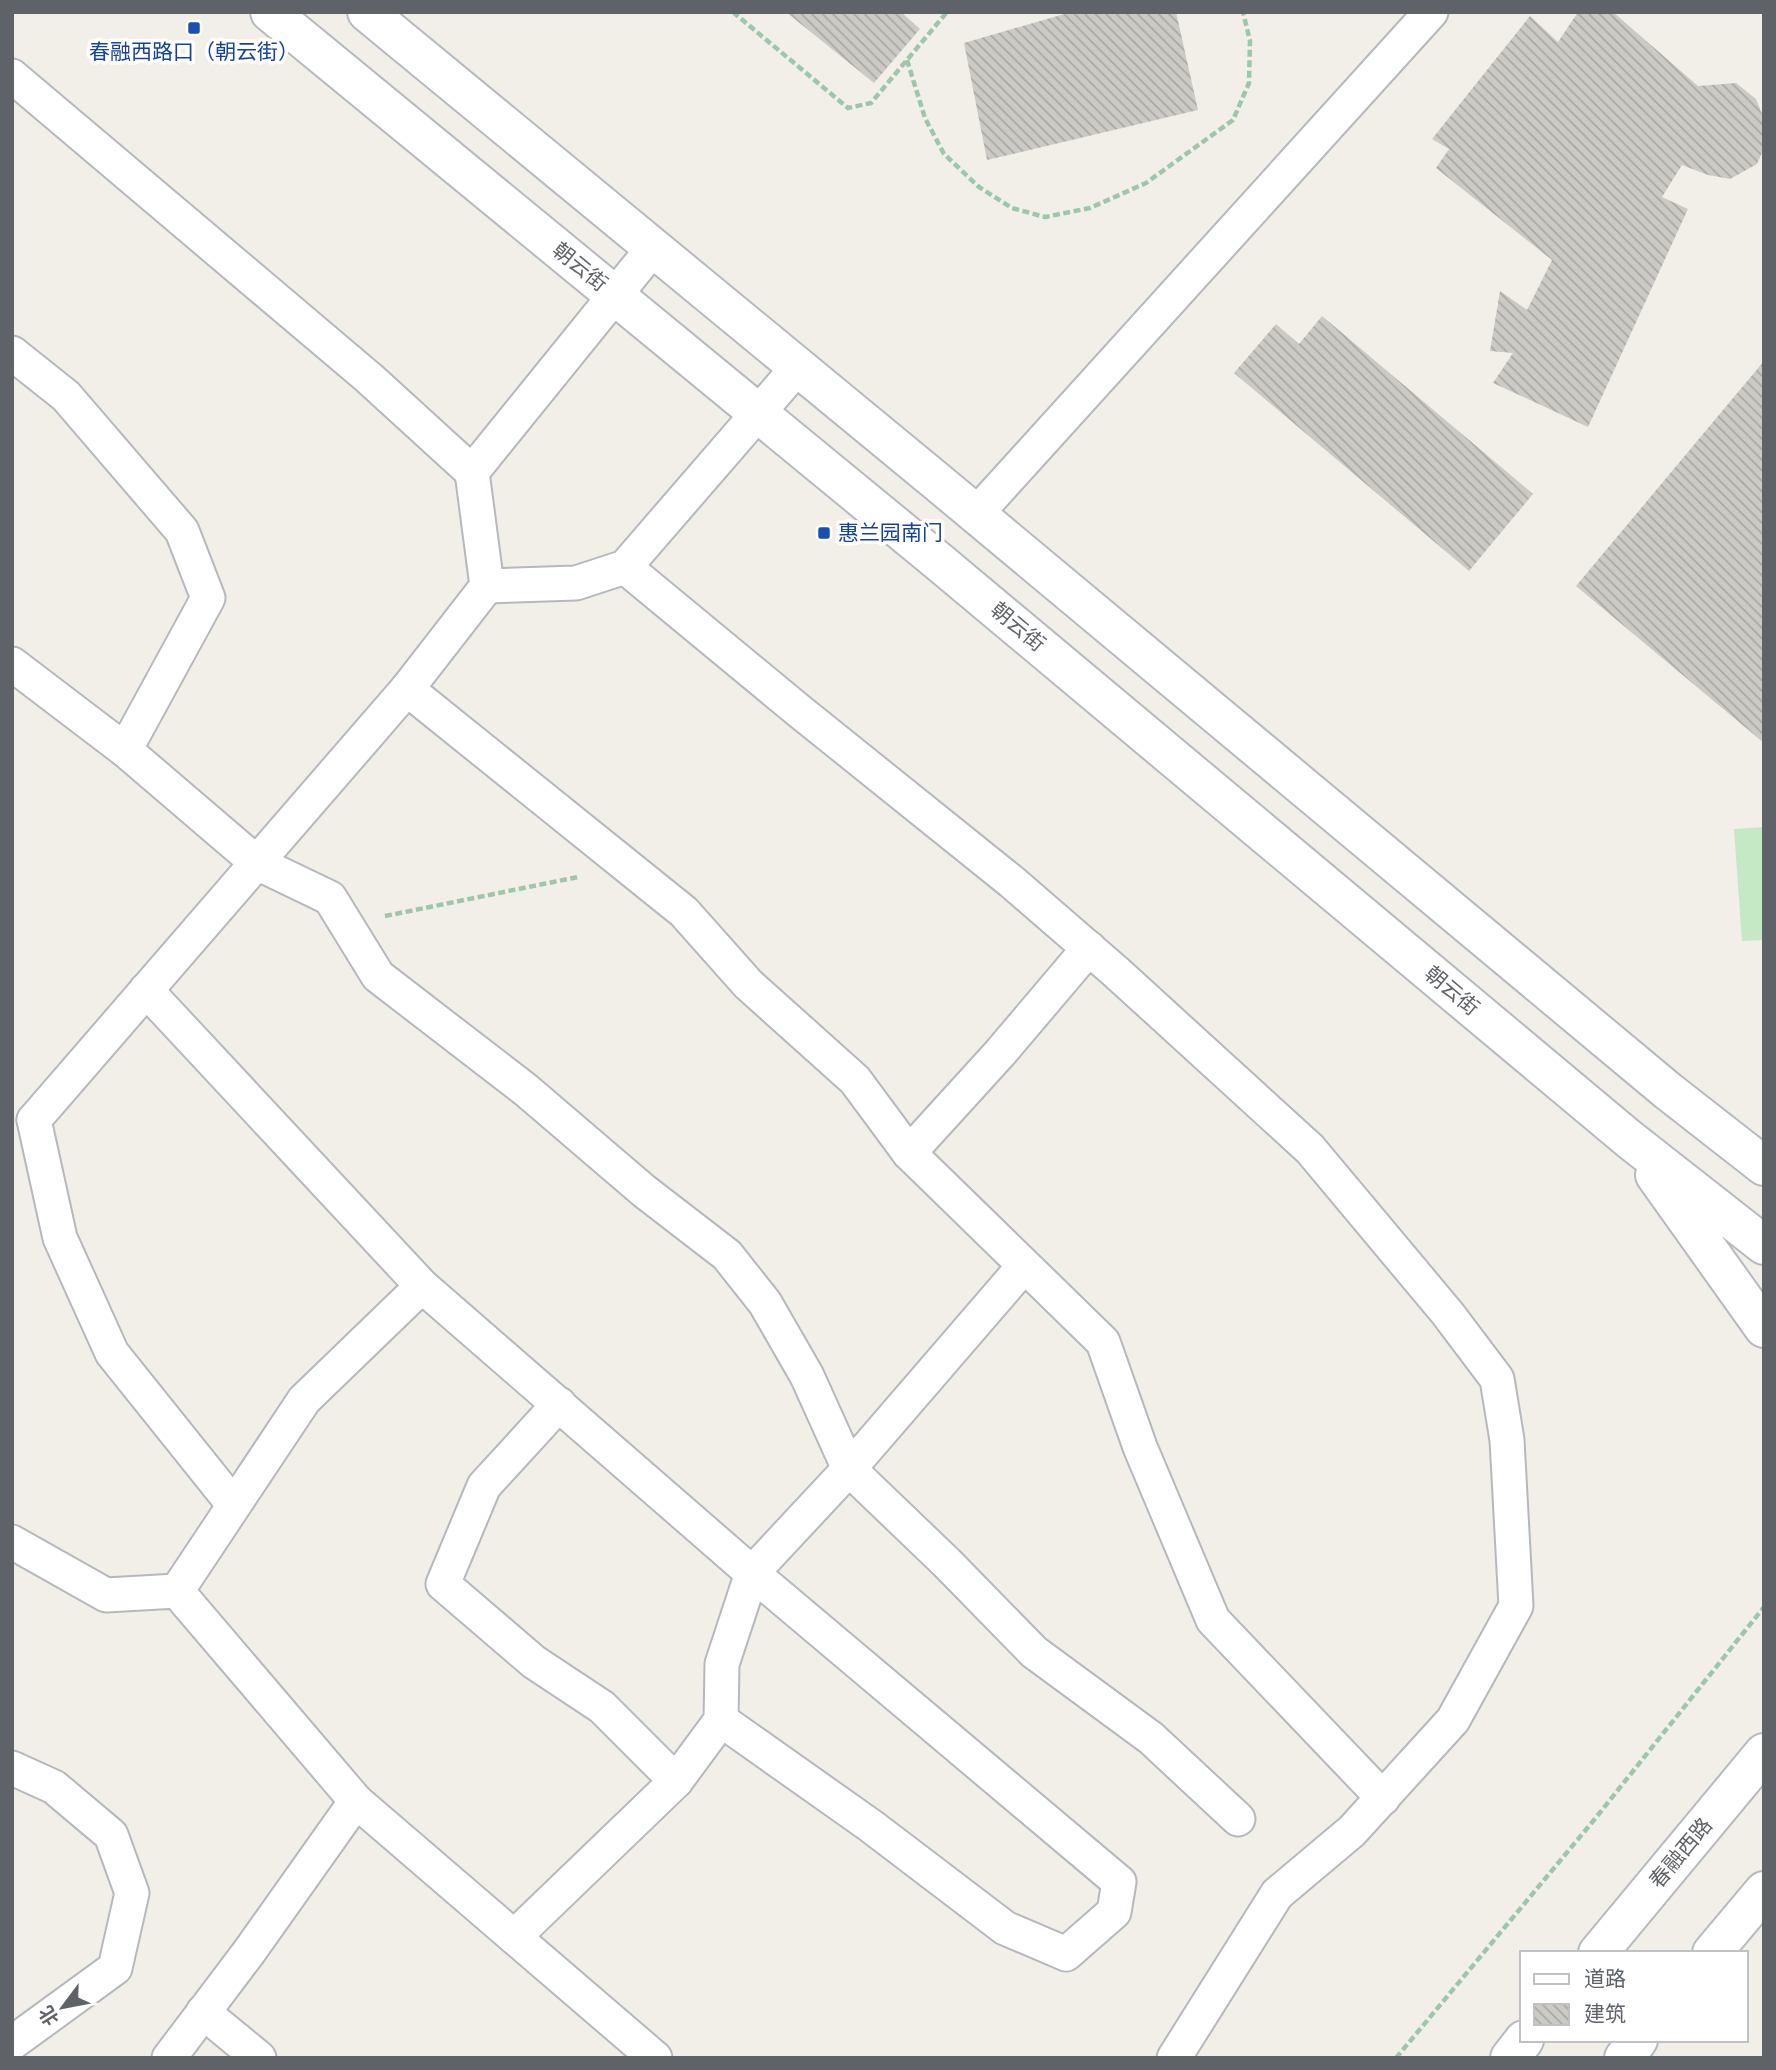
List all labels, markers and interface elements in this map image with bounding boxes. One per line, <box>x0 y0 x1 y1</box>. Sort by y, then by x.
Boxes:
marker: 春融西路口（朝云街） <box>186 20 202 36</box>
place label: 春融西路口（朝云街） <box>89 38 299 64</box>
street label: 朝云街 <box>548 236 613 296</box>
place label: 惠兰园南门 <box>838 519 943 545</box>
marker: 惠兰园南门 <box>816 525 832 541</box>
street label: 朝云街 <box>986 596 1051 656</box>
street label: 朝云街 <box>1420 960 1485 1020</box>
street label: 春融西路 <box>1643 1812 1717 1893</box>
legend <box>1520 1951 1748 2042</box>
text: 道路 <box>1584 1965 1626 1991</box>
north arrow <box>28 1972 98 2042</box>
text: 建筑 <box>1584 2000 1626 2026</box>
text: 北 <box>33 2002 64 2030</box>

